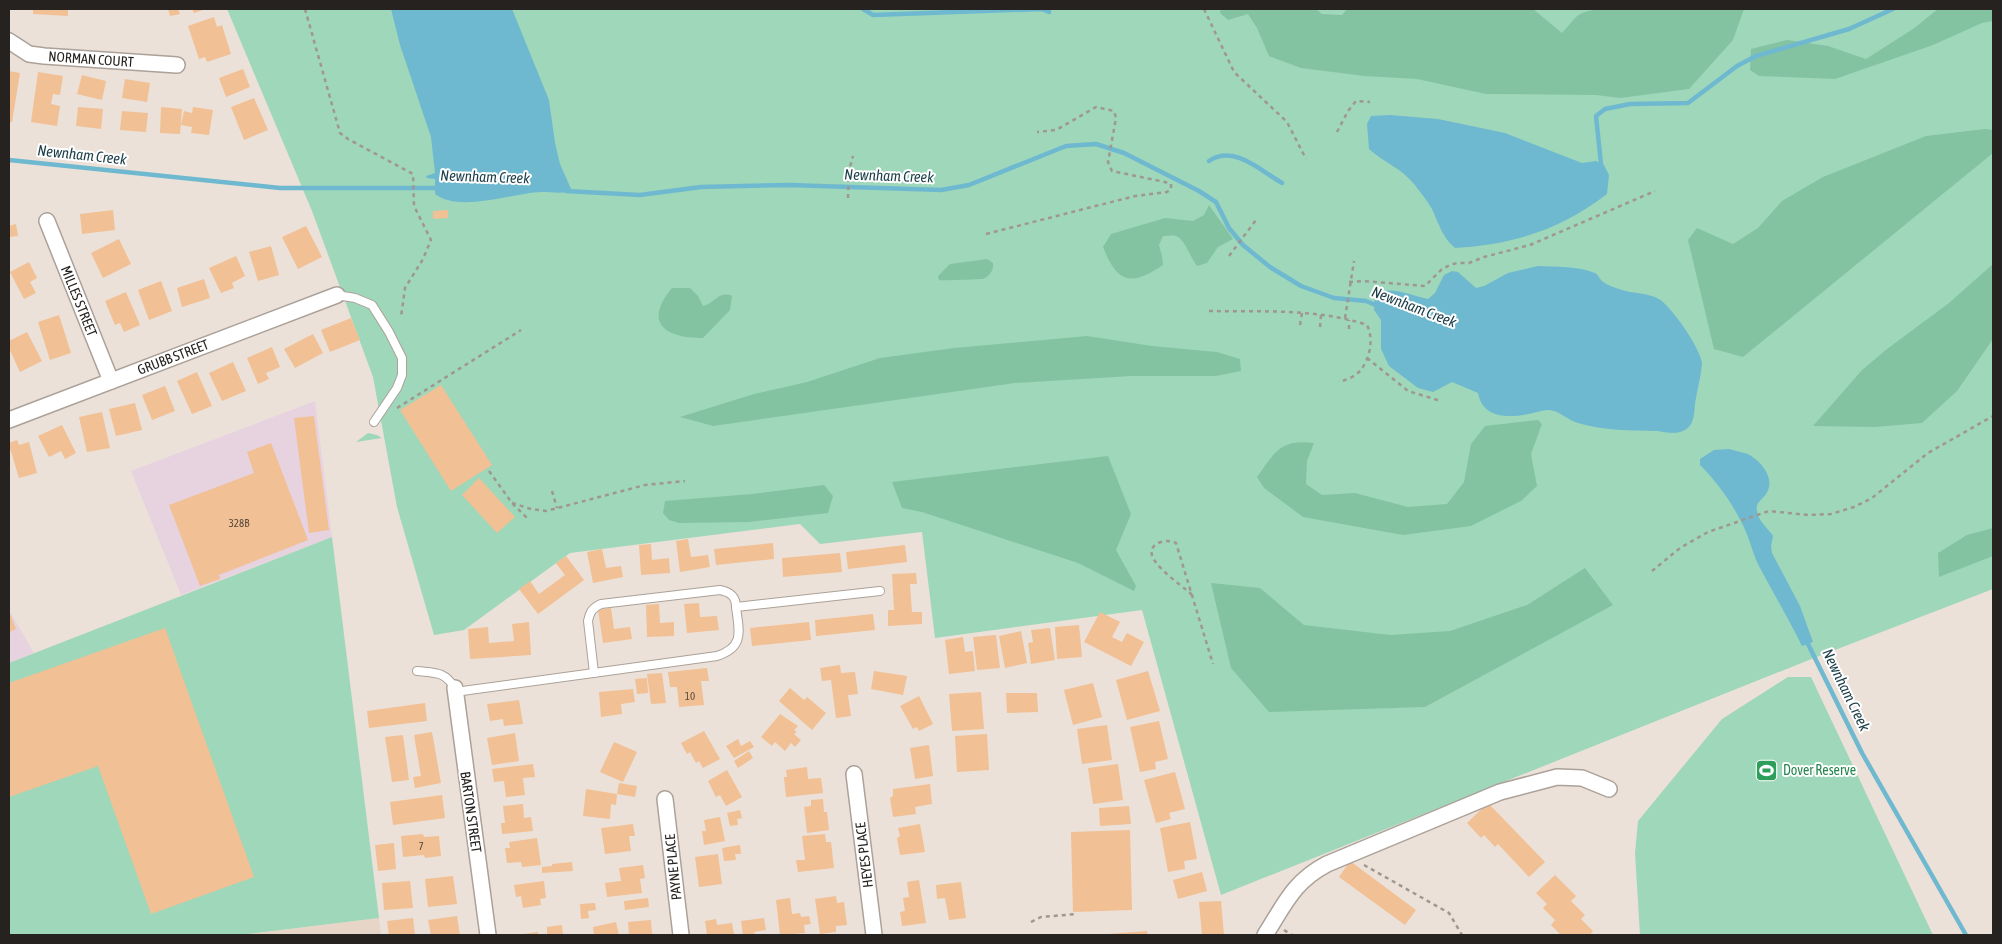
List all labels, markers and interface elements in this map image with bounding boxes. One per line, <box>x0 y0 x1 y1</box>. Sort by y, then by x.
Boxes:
street label: NORMAN COURT <box>48 48 134 70</box>
water label: Newnham Creek <box>37 141 128 168</box>
water label: Newnham Creek <box>844 165 934 186</box>
water label: Newnham Creek <box>440 166 530 187</box>
street label: MILLES STREET <box>58 263 100 339</box>
water label: Newnham Creek <box>1369 283 1459 331</box>
street label: GRUBB STREET <box>135 336 211 378</box>
house number: 328B <box>229 517 250 529</box>
water label: Newnham Creek <box>1819 646 1874 734</box>
house number: 10 <box>685 690 695 702</box>
sports icon: Dover Reserve <box>1755 758 1779 782</box>
place label: Dover Reserve <box>1783 762 1856 778</box>
street label: BARTON STREET <box>457 770 485 854</box>
street label: HEYES PLACE <box>852 821 876 888</box>
street label: PAYNE PLACE <box>662 833 684 901</box>
house number: 7 <box>418 840 424 852</box>

